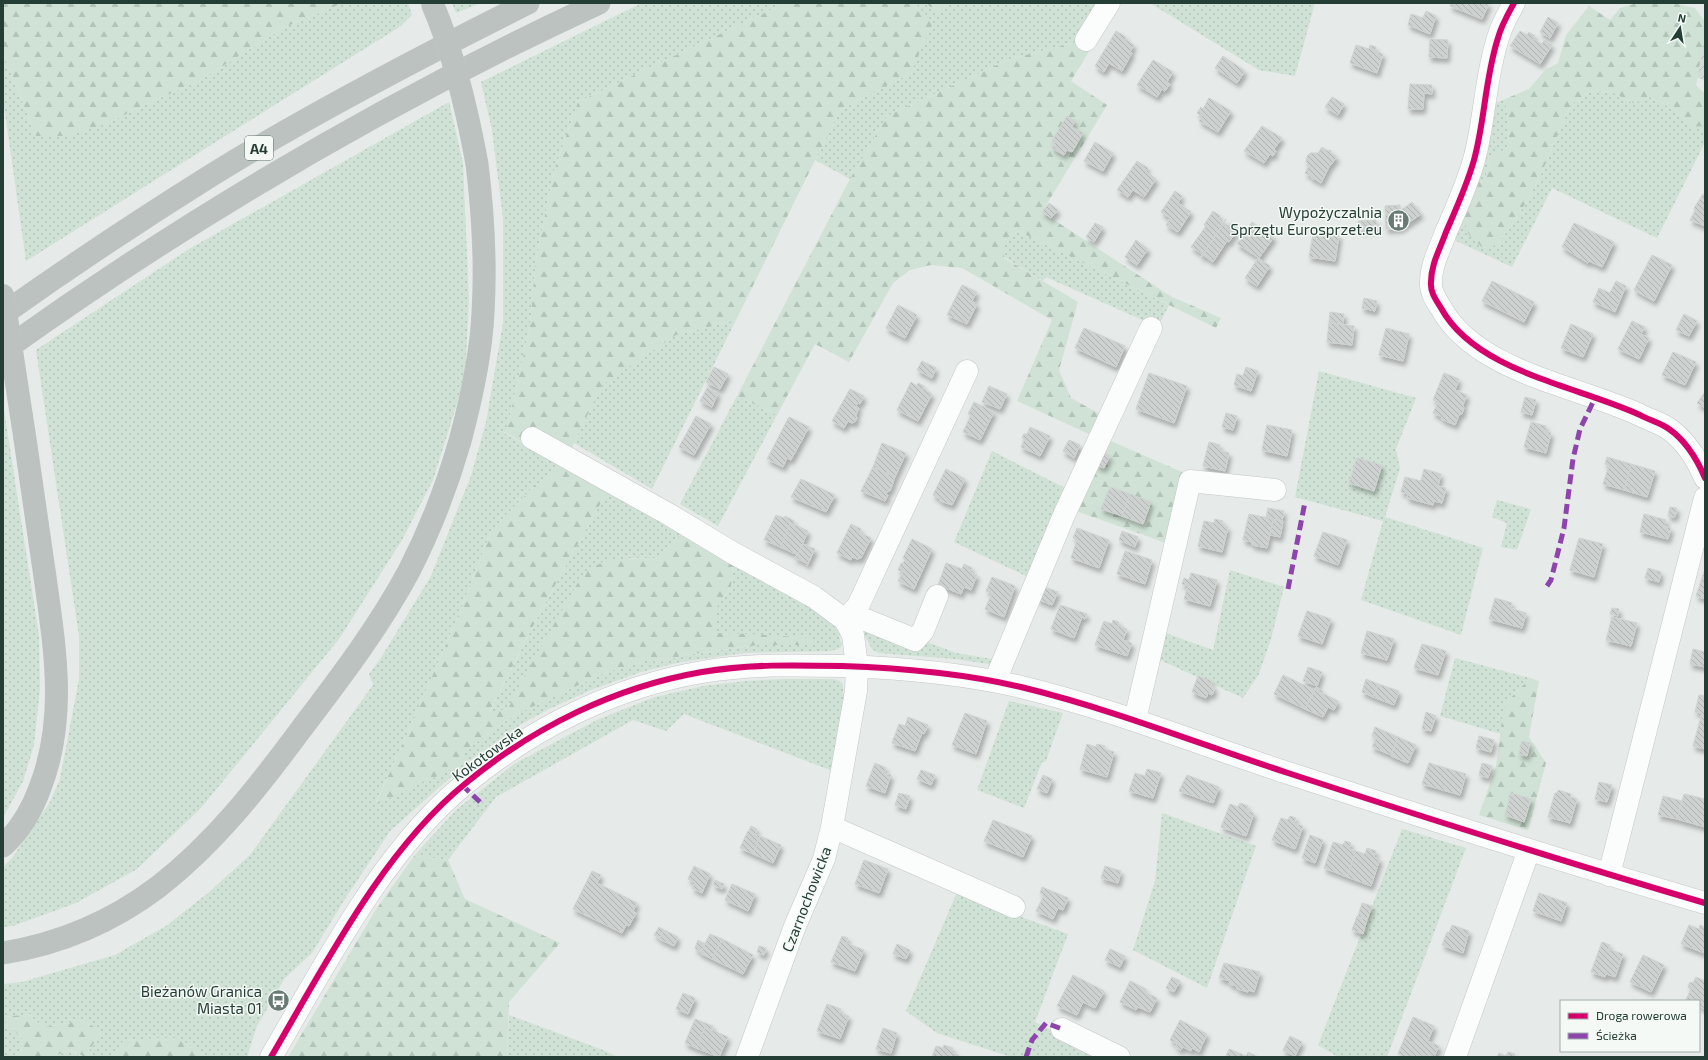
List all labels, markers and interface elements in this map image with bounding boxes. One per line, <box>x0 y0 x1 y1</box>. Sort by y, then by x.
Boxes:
north arrow <box>1660 8 1700 48</box>
text: N <box>1677 11 1687 25</box>
road number: A4 <box>245 136 273 160</box>
place label: Wypożyczalnia Sprzętu Eurosprzet.eu <box>1230 203 1382 238</box>
building icon: Wypożyczalnia Sprzętu Eurosprzet.eu <box>1385 208 1411 234</box>
street label: Kokotowska <box>448 721 526 785</box>
street label: Czarnochowicka <box>778 844 834 954</box>
place label: Bieżanów Granica Miasta 01 <box>141 982 262 1017</box>
bus stop icon: Bieżanów Granica Miasta 01 <box>265 987 291 1013</box>
legend <box>1560 1000 1700 1052</box>
text: Droga rowerowa <box>1596 1008 1687 1022</box>
text: Ścieżka <box>1596 1028 1637 1042</box>

